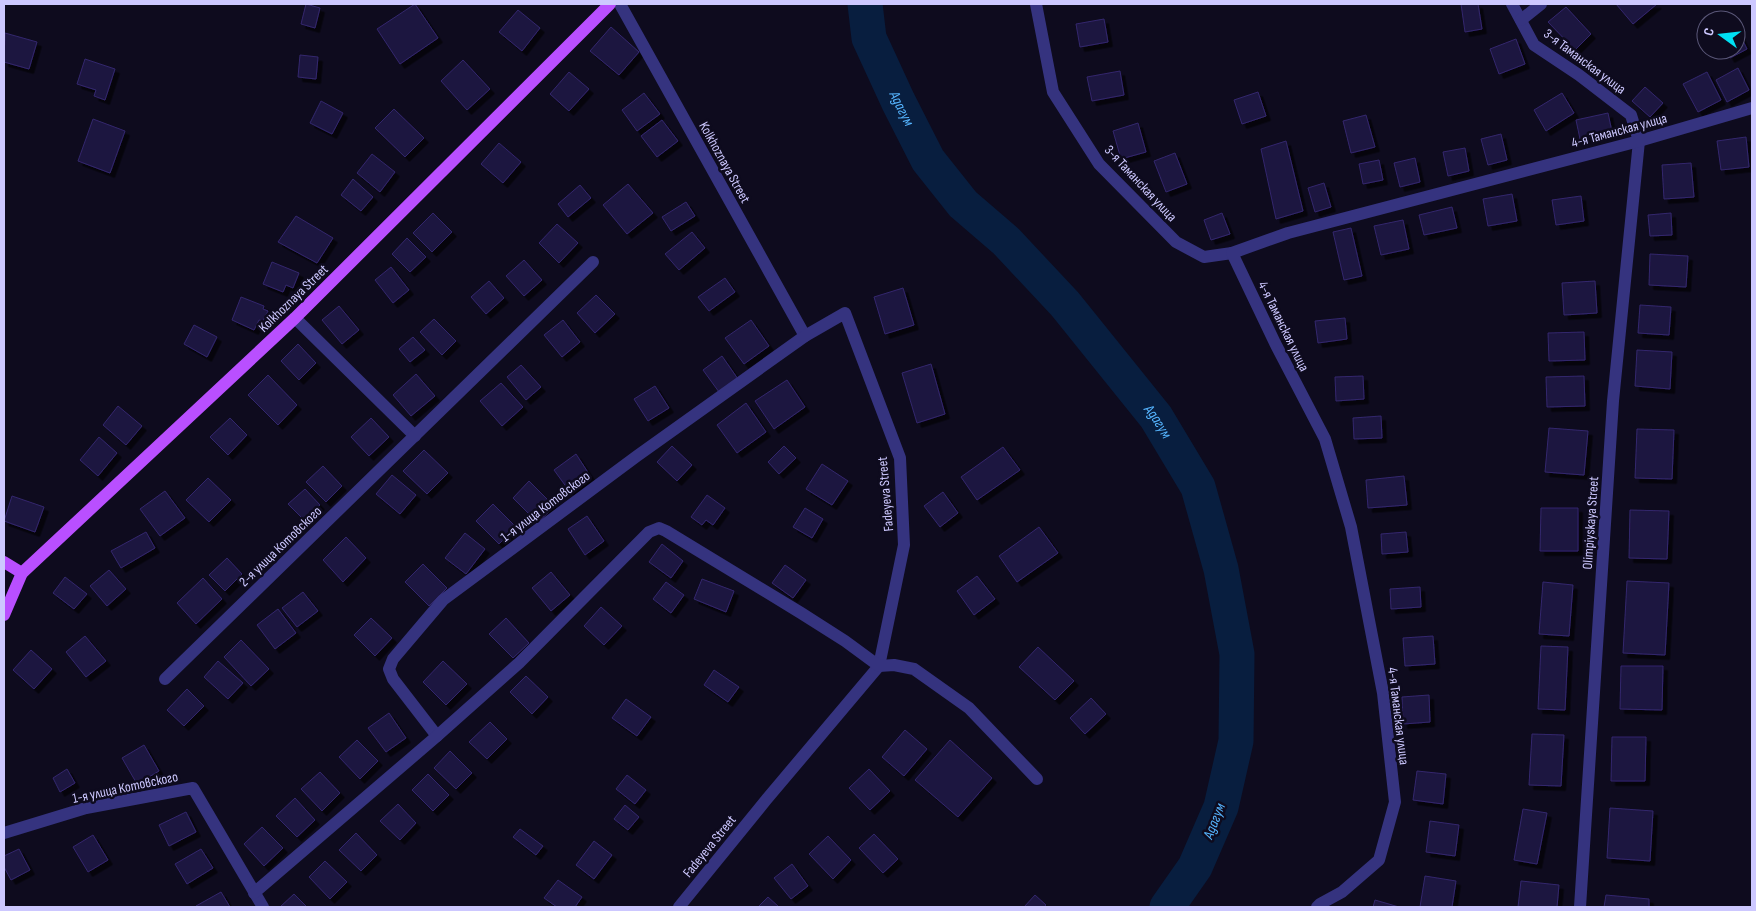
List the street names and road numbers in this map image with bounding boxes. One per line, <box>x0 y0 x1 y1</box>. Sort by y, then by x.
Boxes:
street label: 3-я Таманская улица <box>1540 25 1629 98</box>
street label: 4-я Таманская улица <box>1570 110 1669 151</box>
street label: Kolkhoznaya Street <box>695 119 754 206</box>
street label: 3-я Таманская улица <box>1101 142 1180 225</box>
street label: Kolkhoznaya Street <box>255 261 332 336</box>
street label: 4-я Таманская улица <box>1254 278 1313 374</box>
street label: Fadeyeva Street <box>874 456 897 532</box>
street label: 1-я улица Котовского <box>497 467 593 546</box>
street label: Olimpiyskaya Street <box>1579 476 1602 570</box>
street label: 2-я улица Котовского <box>235 502 325 590</box>
street label: 4-я Таманская улица <box>1384 666 1413 766</box>
street label: 1-я улица Котовского <box>71 768 180 807</box>
street label: Fadeyeva Street <box>679 812 740 881</box>

